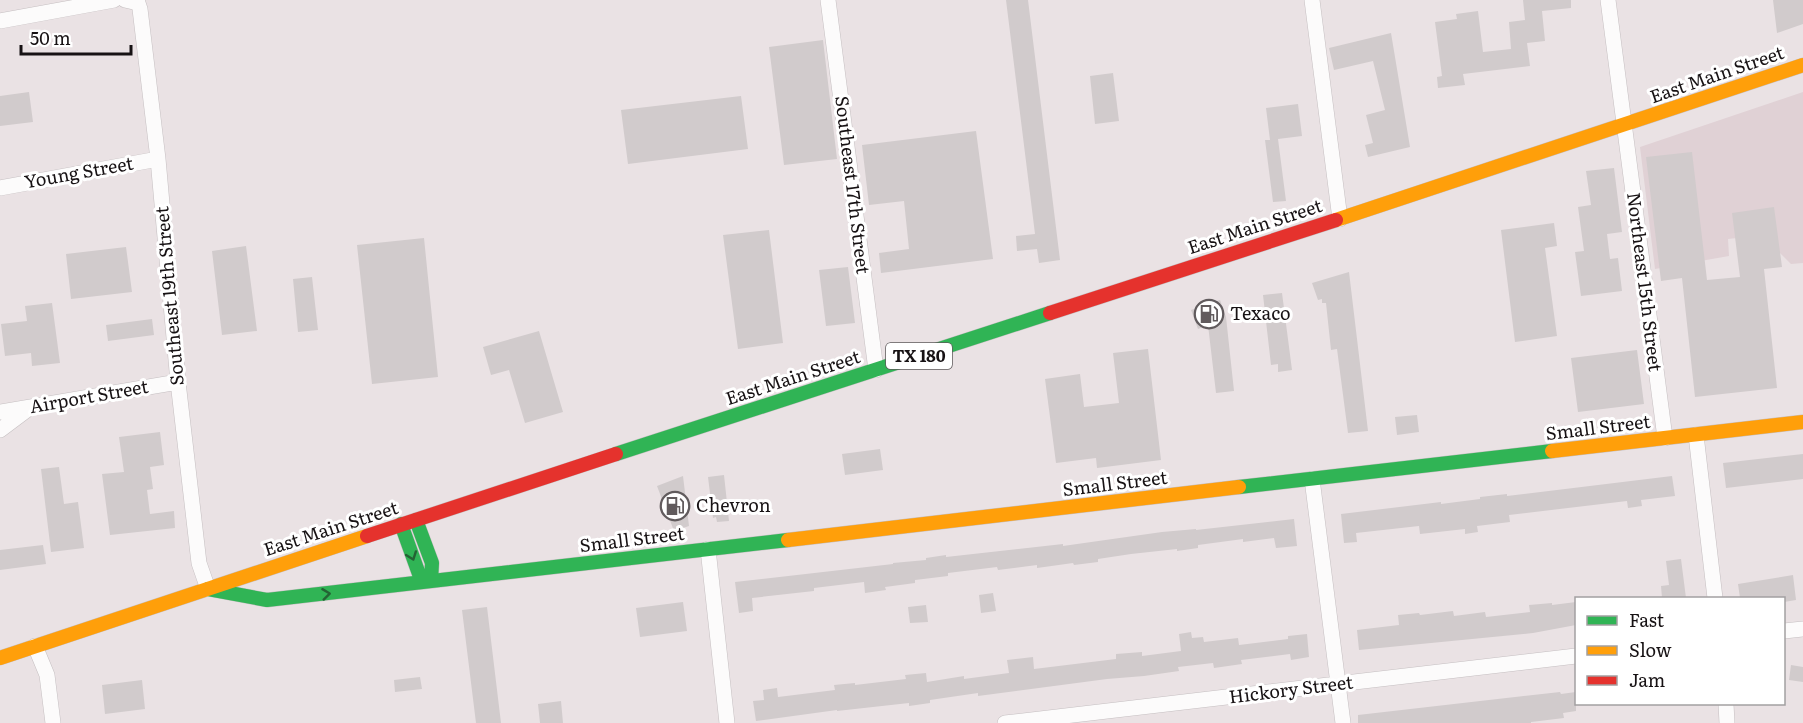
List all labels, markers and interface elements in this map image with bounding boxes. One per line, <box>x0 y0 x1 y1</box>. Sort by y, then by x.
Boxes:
scale bar <box>21 18 130 56</box>
text: 50 m <box>30 24 71 51</box>
street label: East Main Street <box>1646 38 1788 109</box>
street label: Southeast 17th Street <box>829 94 878 276</box>
street label: Young Street <box>22 149 136 194</box>
street label: East Main Street <box>1184 191 1326 260</box>
street label: Northeast 15th Street <box>1621 191 1670 374</box>
street label: Southeast 19th Street <box>147 205 190 387</box>
fuel station icon: Texaco <box>1193 298 1225 330</box>
place label: Texaco <box>1230 299 1291 326</box>
street label: East Main Street <box>722 342 864 411</box>
road number: TX 180 <box>886 343 952 369</box>
street label: Airport Street <box>27 372 151 419</box>
street label: Small Street <box>1544 407 1652 446</box>
street label: Small Street <box>1061 463 1169 502</box>
fuel station icon: Chevron <box>659 490 691 522</box>
place label: Chevron <box>696 491 771 518</box>
street label: East Main Street <box>260 493 402 562</box>
street label: Small Street <box>578 519 686 558</box>
one-way arrow <box>405 550 418 561</box>
one-way arrow <box>321 588 330 600</box>
legend <box>1575 597 1785 705</box>
text: Fast <box>1629 606 1665 633</box>
text: Slow <box>1629 636 1672 663</box>
text: Jam <box>1629 666 1665 693</box>
street label: Hickory Street <box>1227 667 1355 710</box>

